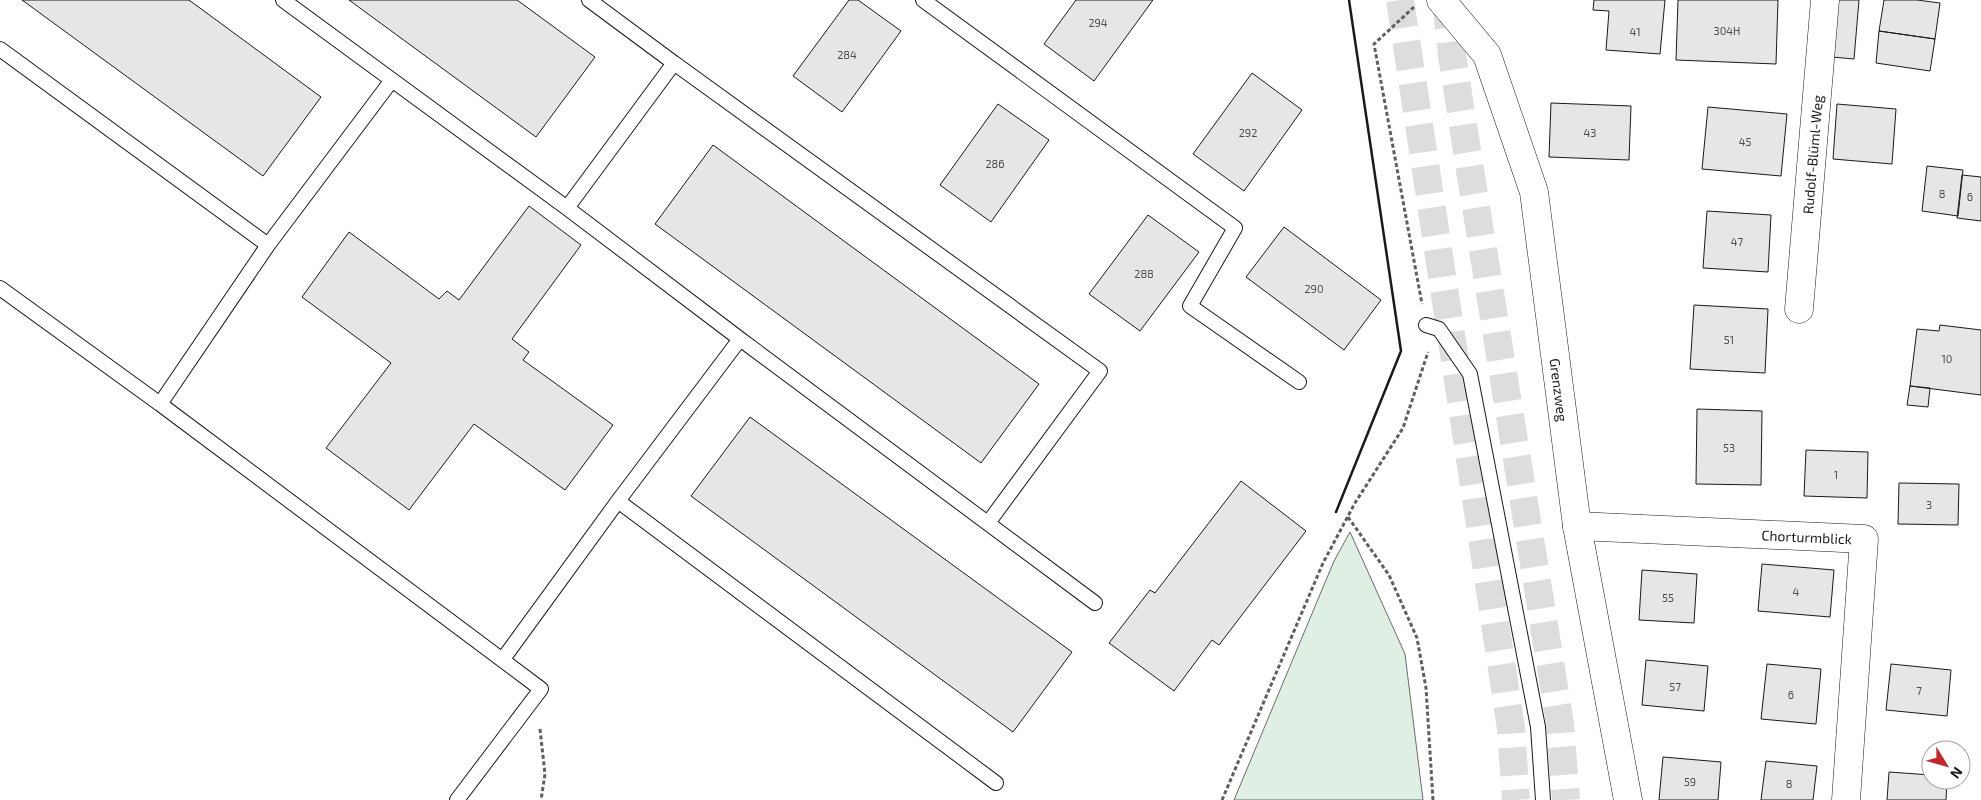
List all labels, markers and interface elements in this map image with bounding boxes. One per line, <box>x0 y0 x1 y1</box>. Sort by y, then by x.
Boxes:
house number: 294 <box>1088 16 1108 29</box>
house number: 304H <box>1714 24 1740 37</box>
house number: 41 <box>1629 25 1641 38</box>
house number: 284 <box>837 48 857 61</box>
street label: Rudolf-Blüml-Weg <box>1799 94 1825 215</box>
house number: 292 <box>1239 126 1257 139</box>
house number: 43 <box>1584 126 1596 139</box>
house number: 45 <box>1739 135 1751 148</box>
house number: 286 <box>985 157 1005 170</box>
house number: 8 <box>1939 187 1945 200</box>
house number: 6 <box>1967 190 1973 203</box>
house number: 47 <box>1731 235 1744 248</box>
house number: 288 <box>1134 267 1154 280</box>
house number: 290 <box>1304 282 1324 295</box>
house number: 51 <box>1724 333 1734 346</box>
house number: 10 <box>1941 352 1953 365</box>
street label: Grenzweg <box>1547 357 1572 423</box>
house number: 53 <box>1723 441 1735 454</box>
house number: 1 <box>1834 468 1838 481</box>
house number: 3 <box>1926 498 1932 511</box>
street label: Chorturmblick <box>1761 526 1852 547</box>
house number: 4 <box>1793 585 1800 598</box>
house number: 55 <box>1662 591 1674 604</box>
house number: 57 <box>1669 680 1681 693</box>
house number: 7 <box>1916 684 1922 697</box>
house number: 6 <box>1788 688 1794 701</box>
north arrow <box>1921 740 1971 790</box>
text: N <box>1947 764 1967 782</box>
house number: 59 <box>1684 775 1696 788</box>
house number: 8 <box>1786 777 1792 790</box>

